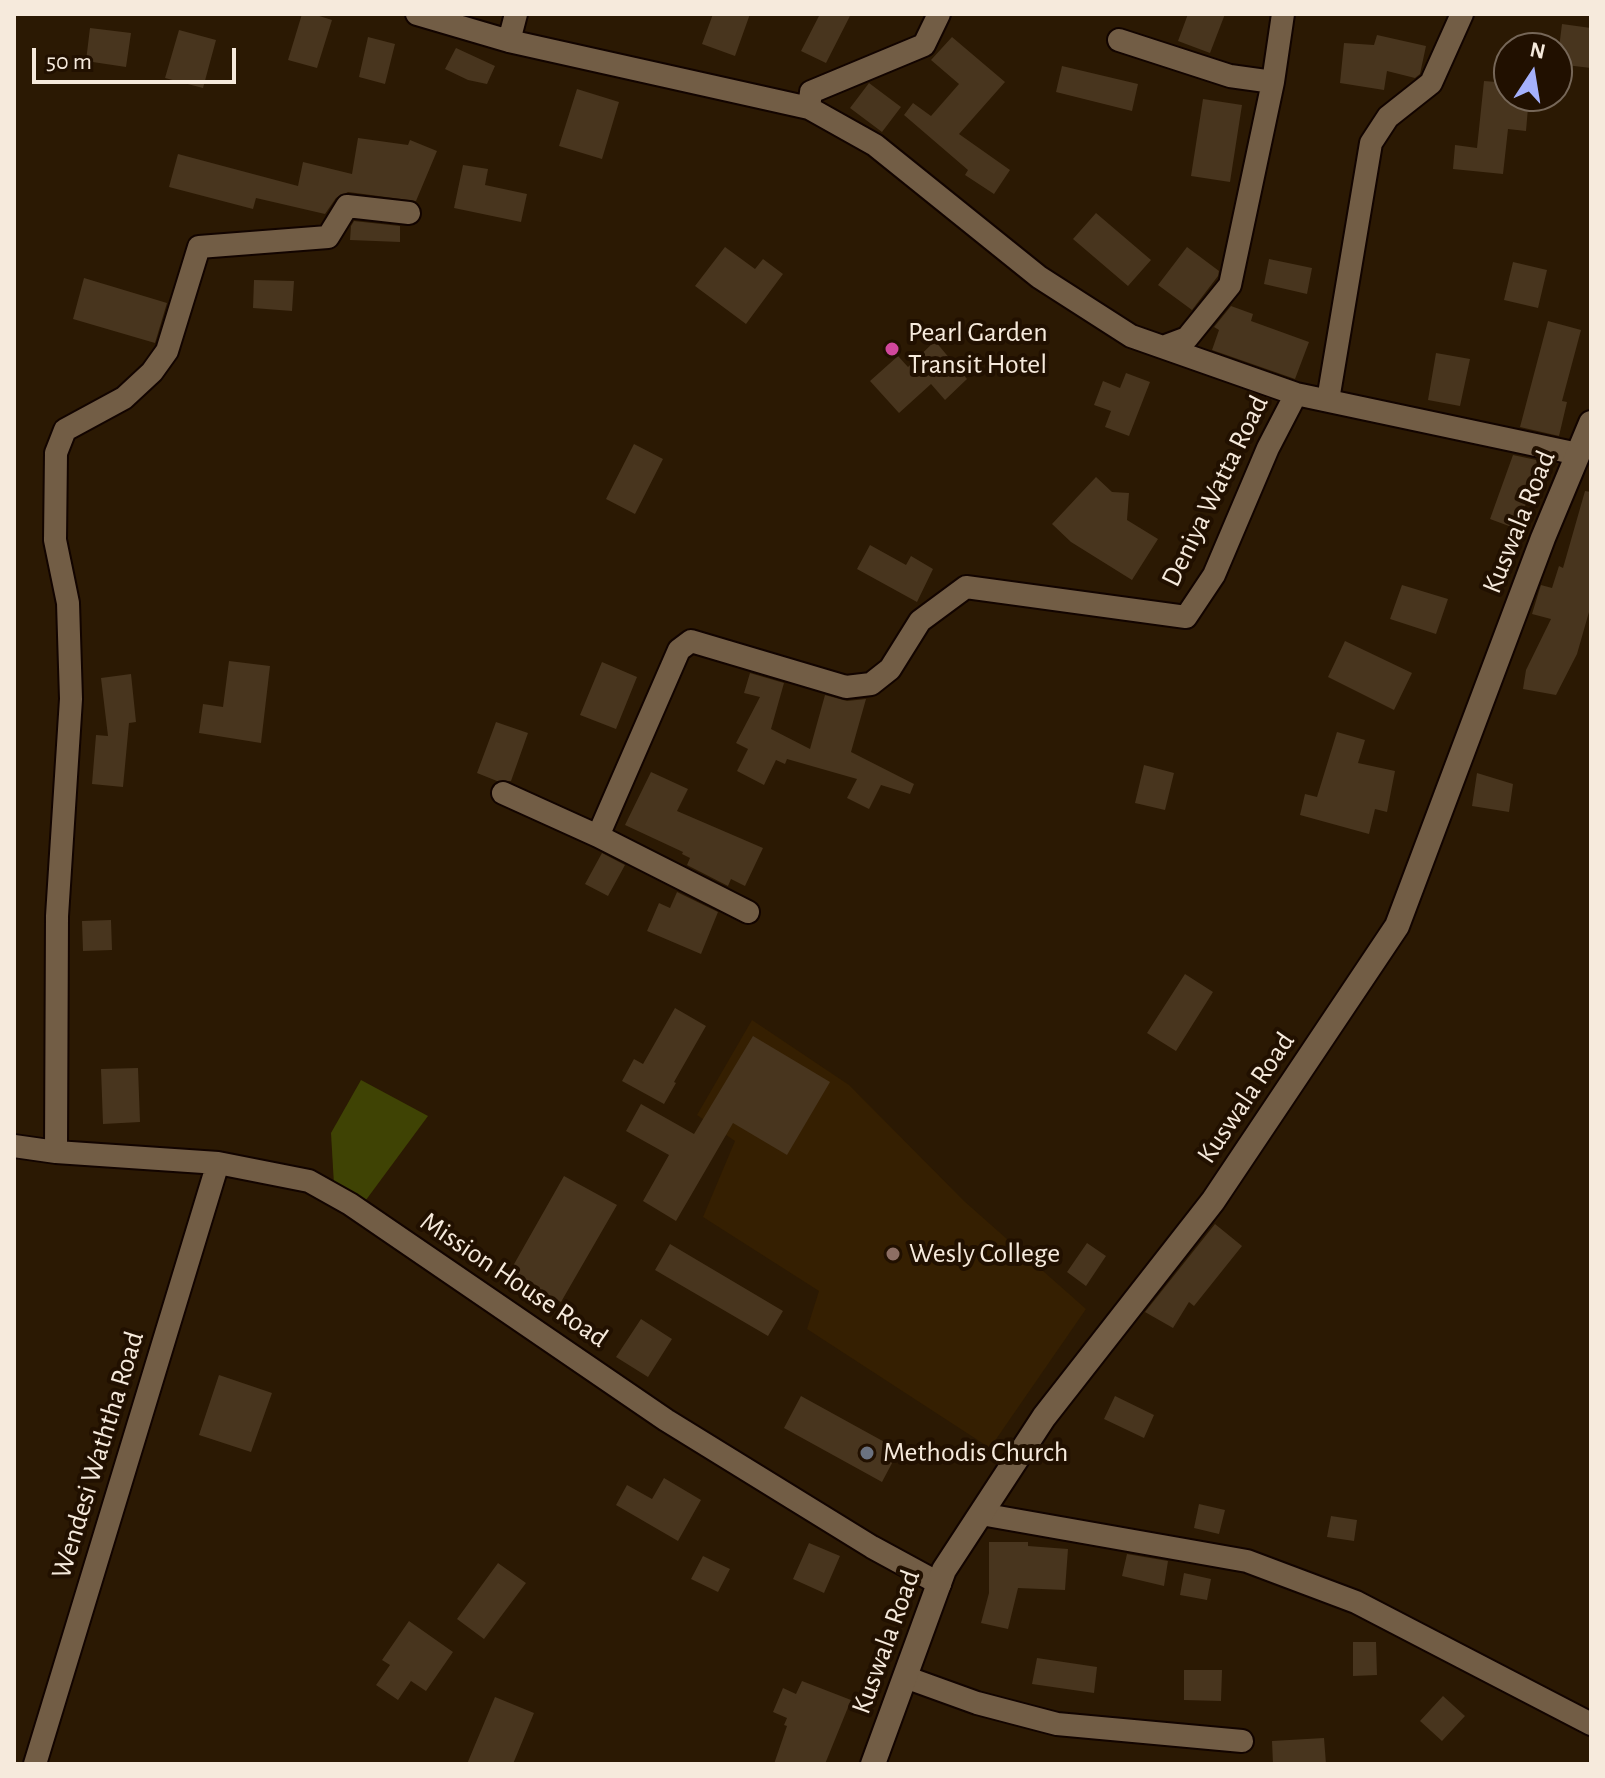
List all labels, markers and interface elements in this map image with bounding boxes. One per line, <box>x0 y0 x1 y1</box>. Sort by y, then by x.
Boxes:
scale bar <box>36 32 240 82</box>
north arrow <box>1493 32 1573 112</box>
text: N <box>1528 38 1547 63</box>
text: 50 m <box>46 50 92 74</box>
place label: Pearl Garden Transit Hotel <box>908 316 1048 382</box>
marker: Pearl Garden Transit Hotel <box>883 340 901 358</box>
street label: Deniya Watta Road <box>1154 390 1276 592</box>
street label: Kuswala Road <box>1475 446 1563 598</box>
street label: Kuswala Road <box>1190 1026 1302 1170</box>
street label: Mission House Road <box>414 1205 614 1355</box>
place label: Wesly College <box>909 1237 1060 1271</box>
marker: Wesly College <box>884 1245 902 1263</box>
street label: Wendesi Waththa Road <box>44 1327 152 1583</box>
place label: Methodis Church <box>883 1436 1068 1470</box>
marker: Methodis Church <box>858 1444 876 1462</box>
street label: Kuswala Road <box>844 1565 928 1719</box>

